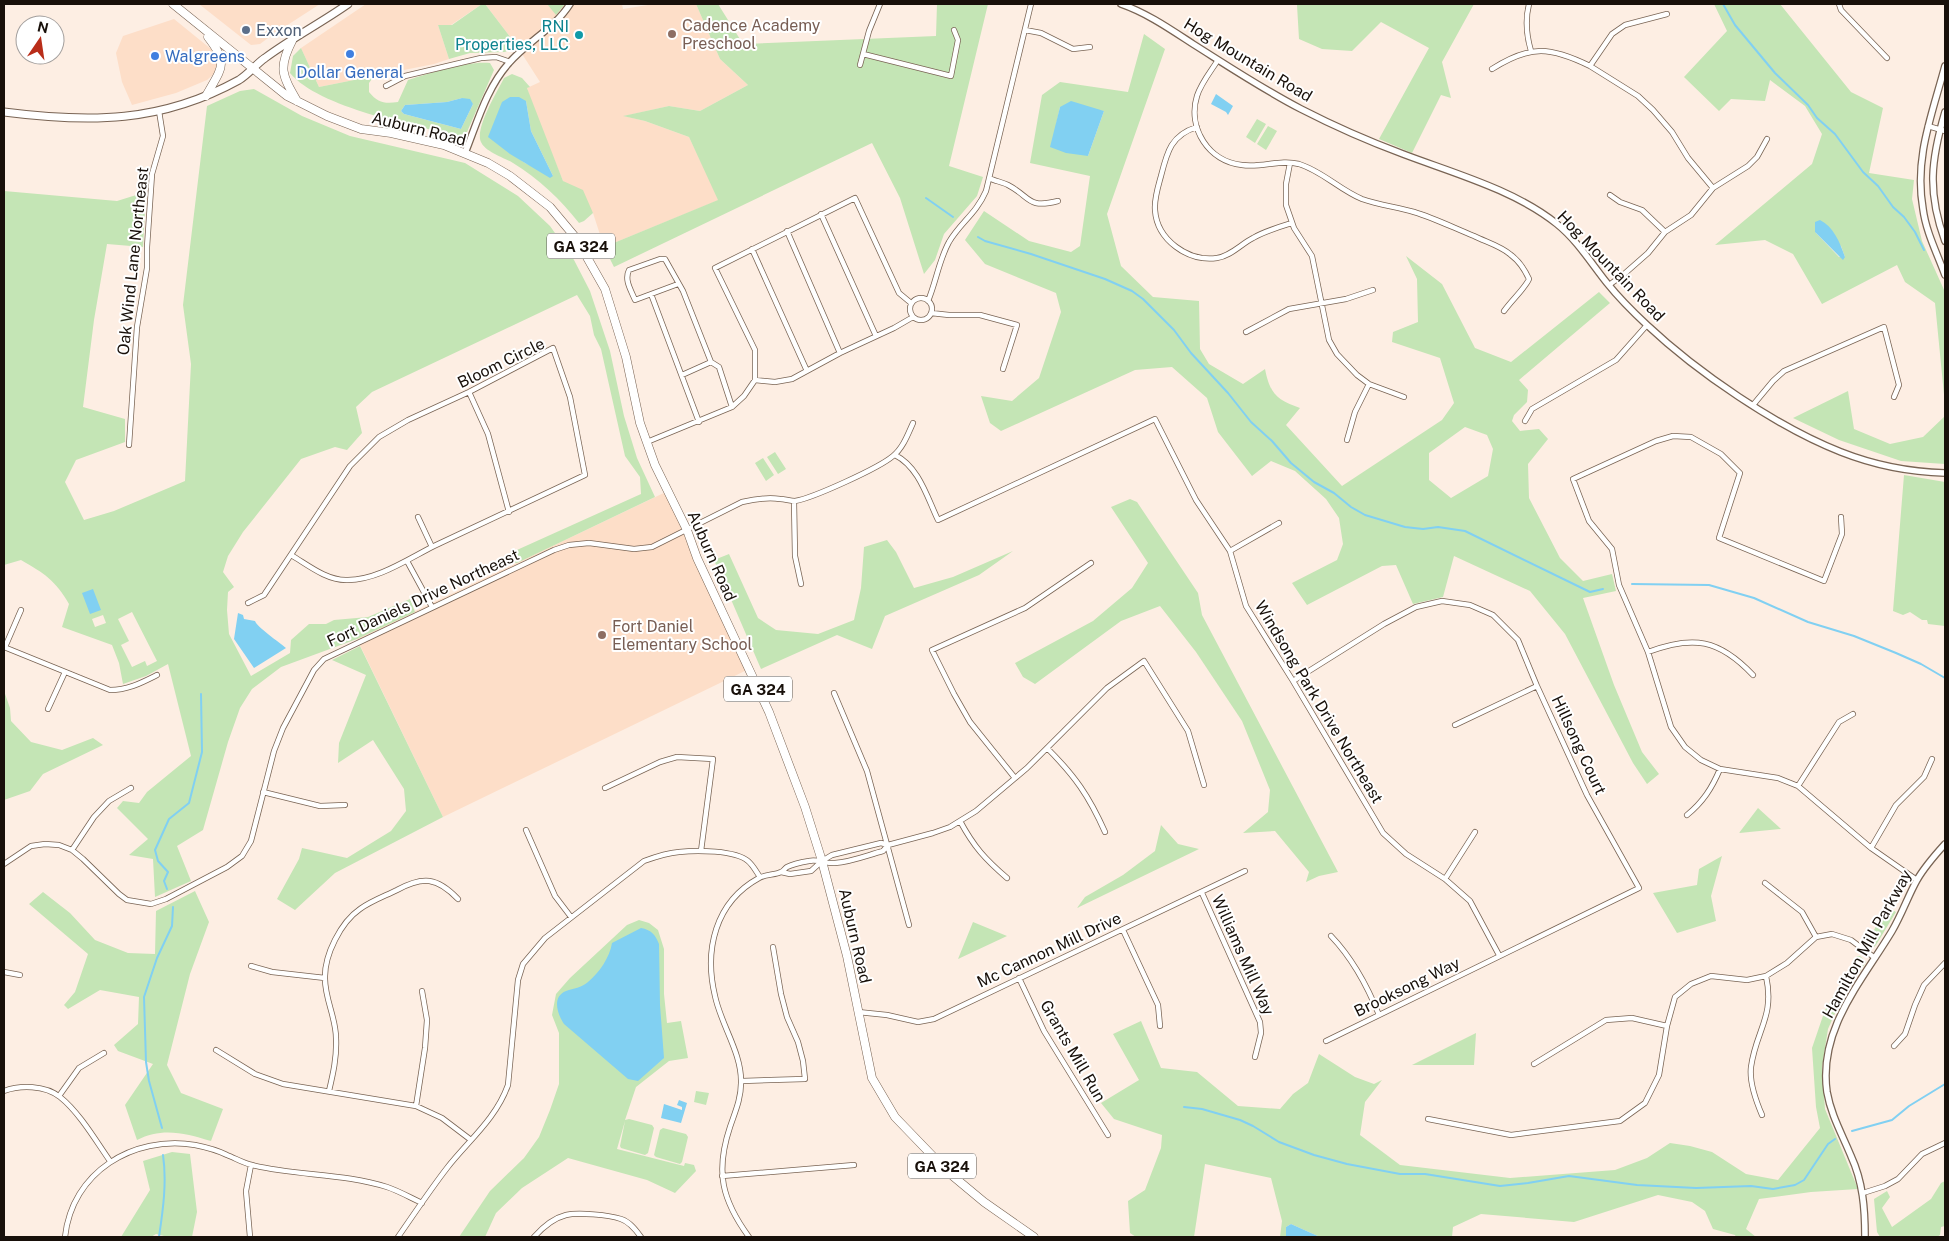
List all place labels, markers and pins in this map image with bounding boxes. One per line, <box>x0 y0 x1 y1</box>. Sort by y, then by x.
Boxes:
place label: Cadence Academy Preschool <box>682 16 821 53</box>
place label: RNI Properties, LLC <box>455 17 569 54</box>
place label: Exxon <box>256 21 302 40</box>
marker: Exxon <box>240 24 252 36</box>
marker: Cadence Academy Preschool <box>666 28 678 40</box>
marker: RNI Properties, LLC <box>573 29 585 41</box>
place label: Walgreens <box>165 47 245 66</box>
marker: Dollar General <box>344 48 356 60</box>
marker: Walgreens <box>149 50 161 62</box>
place label: Dollar General <box>296 63 404 82</box>
place label: Fort Daniel Elementary School <box>612 617 753 654</box>
marker: Fort Daniel Elementary School <box>596 629 608 641</box>

